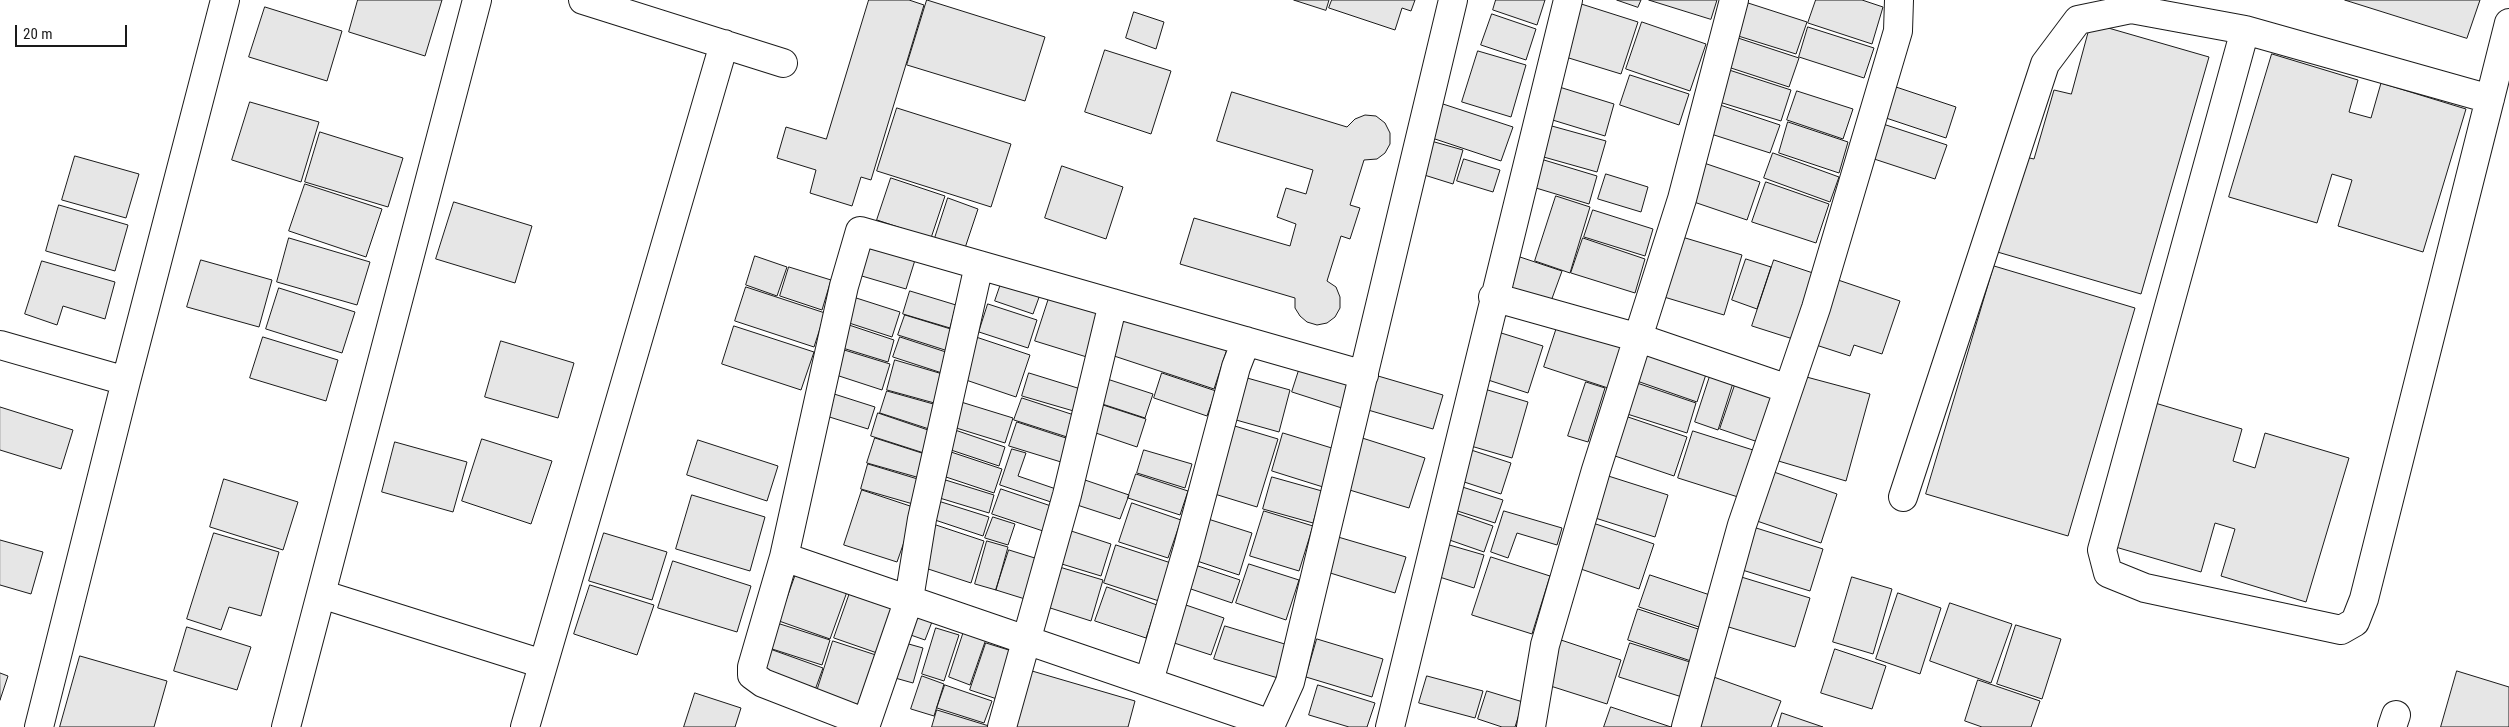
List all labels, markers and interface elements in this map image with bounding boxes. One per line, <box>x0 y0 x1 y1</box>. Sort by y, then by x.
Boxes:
scale bar <box>18 15 130 47</box>
text: 20 m <box>23 25 53 43</box>

